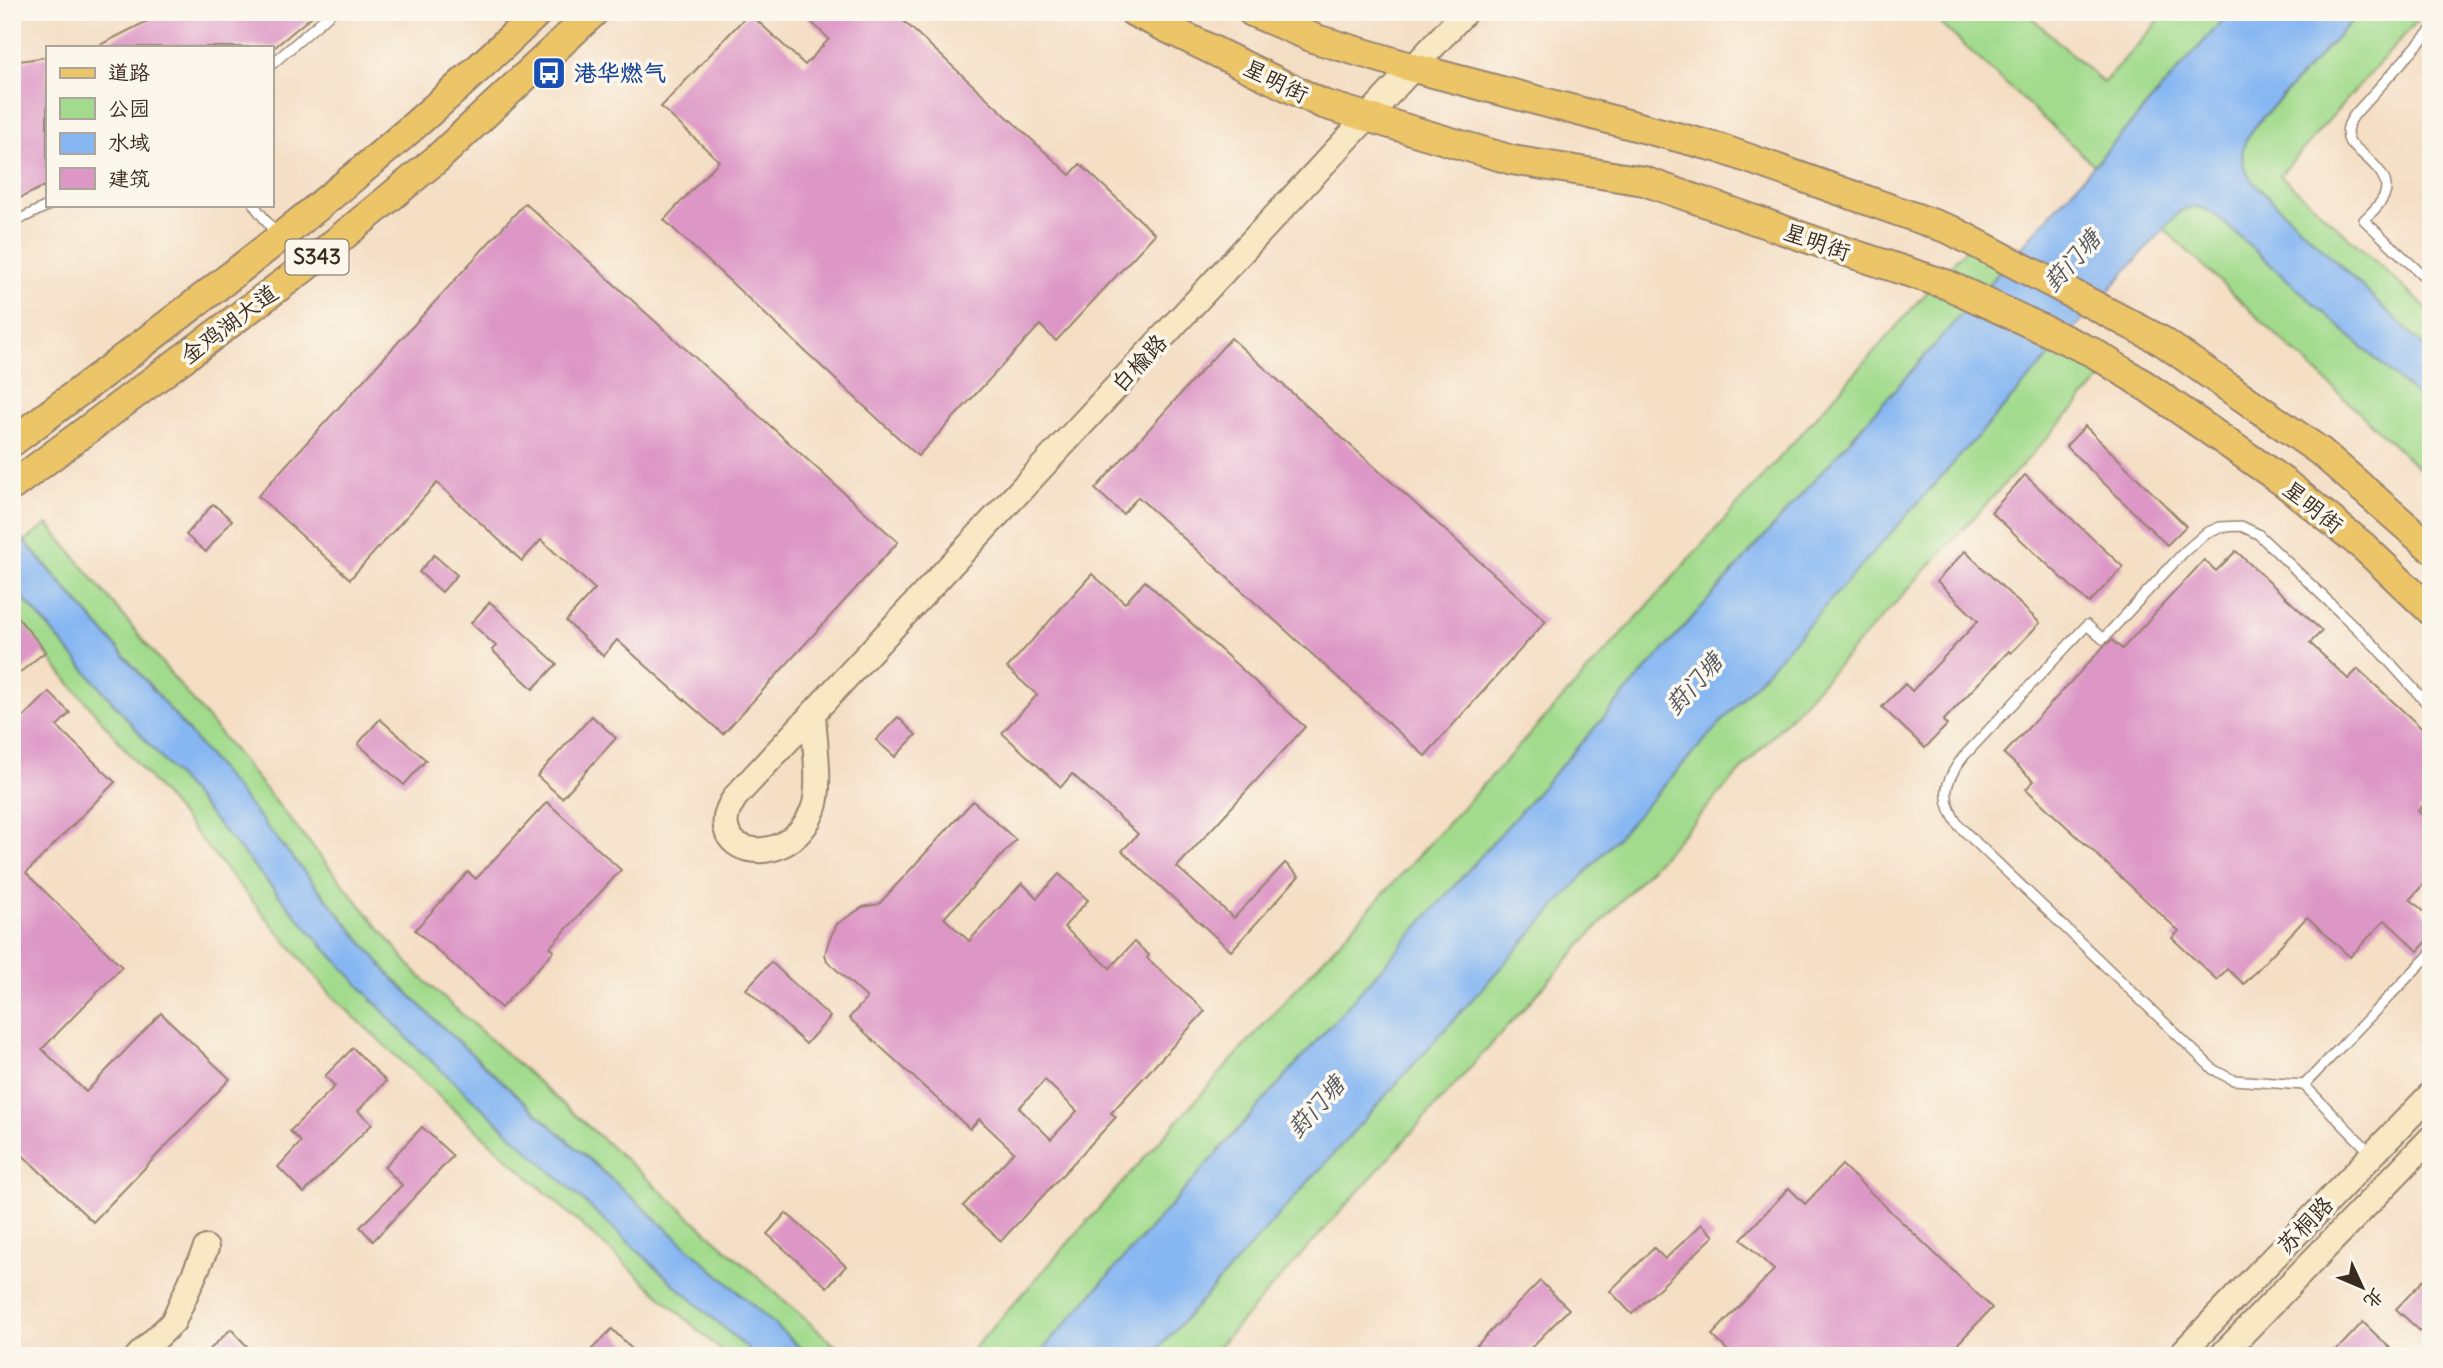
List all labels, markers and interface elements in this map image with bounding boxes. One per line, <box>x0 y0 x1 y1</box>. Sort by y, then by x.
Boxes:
legend <box>46 46 273 206</box>
street label: 星明街 <box>1239 52 1314 109</box>
bus stop icon: 港华燃气 <box>530 54 568 92</box>
place label: 港华燃气 <box>574 58 666 87</box>
text: 道路 <box>108 59 150 86</box>
text: 公园 <box>108 95 150 122</box>
text: 水域 <box>108 129 150 156</box>
text: 建筑 <box>108 165 150 192</box>
street label: 星明街 <box>1780 217 1855 266</box>
water label: 葑门塘 <box>2036 221 2109 297</box>
road number: S343 <box>286 240 348 274</box>
street label: 金鸡湖大道 <box>174 277 283 370</box>
street label: 白榆路 <box>1105 328 1173 398</box>
street label: 星明街 <box>2277 474 2349 539</box>
water label: 葑门塘 <box>1658 644 1731 720</box>
water label: 葑门塘 <box>1280 1067 1353 1143</box>
street label: 苏桐路 <box>2270 1190 2339 1260</box>
north arrow <box>2328 1252 2398 1322</box>
text: 北 <box>2359 1284 2389 1314</box>

